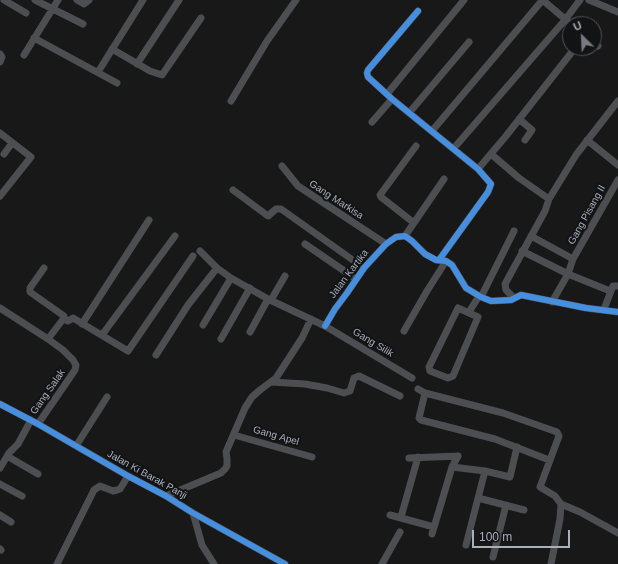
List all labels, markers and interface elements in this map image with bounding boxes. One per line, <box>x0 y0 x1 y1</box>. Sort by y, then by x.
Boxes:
north arrow <box>562 16 602 56</box>
text: U <box>571 19 584 33</box>
street label: Gang Markisa <box>307 178 365 222</box>
street label: Gang Pisang II <box>566 183 608 247</box>
street label: Jalan Kartika <box>327 247 371 301</box>
street label: Gang Silik <box>350 326 396 360</box>
street label: Gang Salak <box>28 367 68 417</box>
street label: Gang Apel <box>252 424 300 448</box>
street label: Jalan Ki Barak Panji <box>105 448 189 502</box>
scale bar <box>474 522 572 548</box>
text: 100 m <box>479 530 512 544</box>

